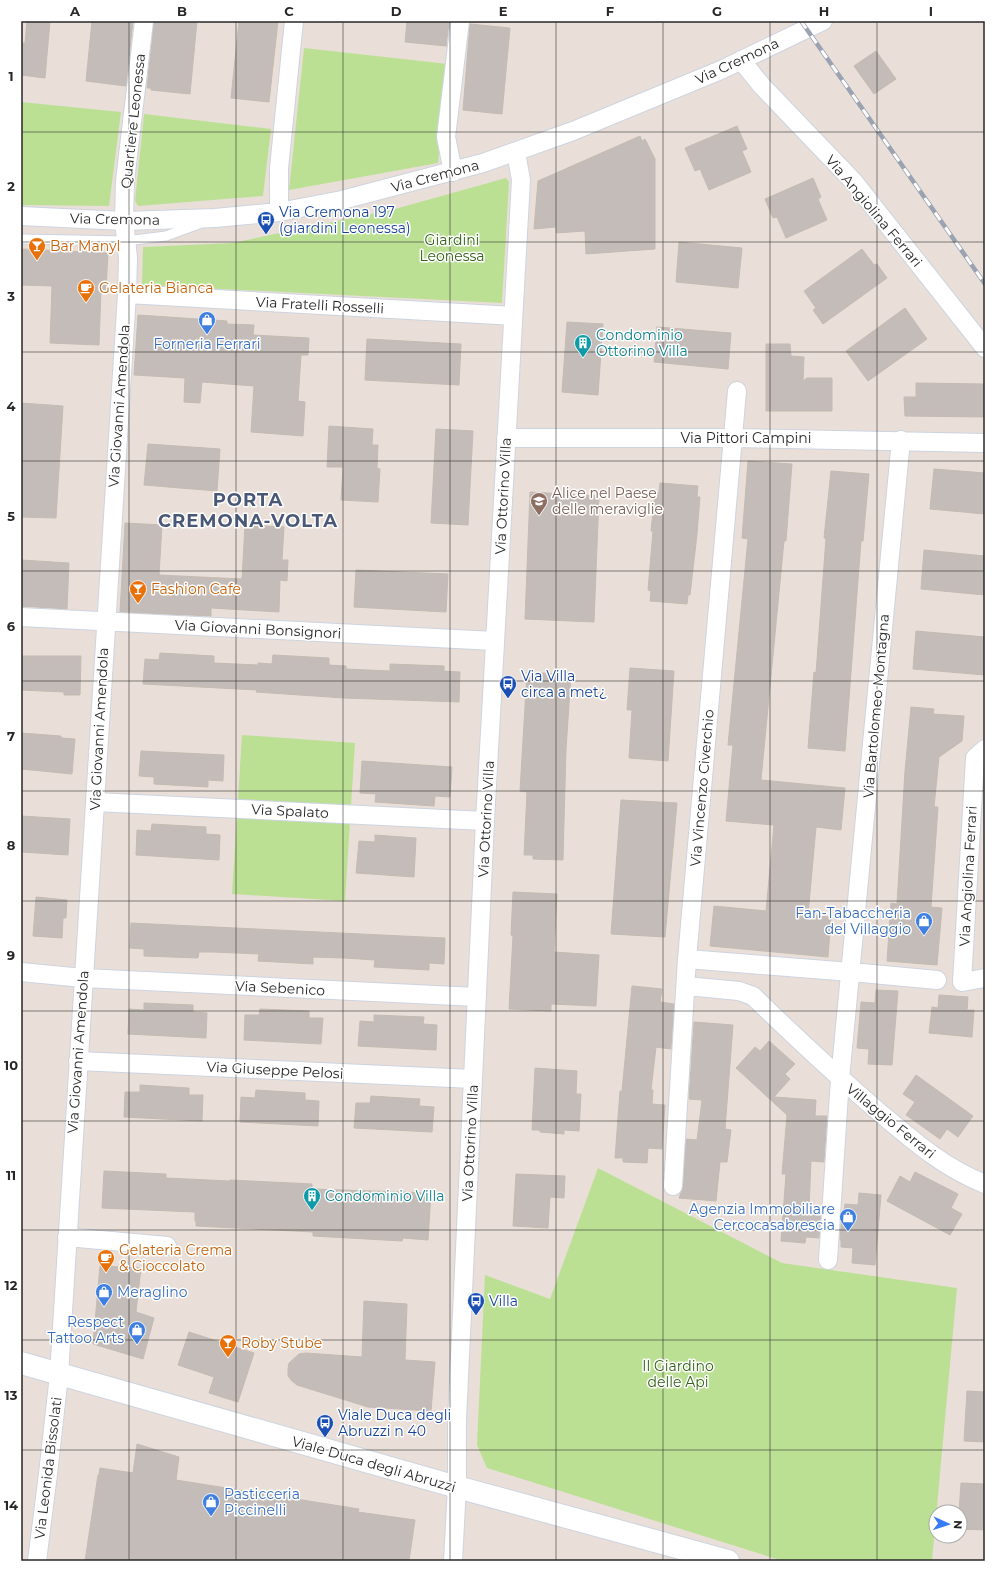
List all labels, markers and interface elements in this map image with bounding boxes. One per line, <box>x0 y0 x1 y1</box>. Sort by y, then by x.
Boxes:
text: A <box>69 3 81 19</box>
text: B <box>177 3 187 19</box>
text: C <box>284 3 294 19</box>
text: D <box>391 3 402 19</box>
text: E <box>499 3 508 19</box>
text: F <box>606 3 614 19</box>
text: G <box>712 3 722 19</box>
text: H <box>819 3 829 19</box>
text: I <box>929 3 933 19</box>
street label: Via Cremona <box>692 34 782 88</box>
street label: Quartiere Leonessa <box>117 52 149 190</box>
text: 1 <box>8 68 14 84</box>
street label: Via Angiolina Ferrari <box>822 151 926 271</box>
street label: Via Cremona <box>389 156 481 196</box>
text: 2 <box>7 178 15 194</box>
place label: Via Cremona 197 (giardini Leonessa) <box>279 203 411 237</box>
street label: Via Cremona <box>70 209 160 229</box>
bus stop icon: Via Cremona 197 (giardini Leonessa) <box>256 210 276 235</box>
park label: Giardini Leonessa <box>419 231 485 265</box>
bar icon: Bar Manyl <box>27 236 47 261</box>
place label: Bar Manyl <box>50 237 120 255</box>
cafe icon: Gelateria Bianca <box>76 278 96 303</box>
place label: Gelateria Bianca <box>99 279 214 297</box>
text: 3 <box>6 288 15 304</box>
street label: Via Fratelli Rosselli <box>255 293 385 317</box>
shop icon: Forneria Ferrari <box>197 310 217 335</box>
street label: Via Giovanni Amendola <box>104 324 134 488</box>
place label: Condominio Ottorino Villa <box>596 326 688 360</box>
building icon: Condominio Ottorino Villa <box>573 333 593 358</box>
place label: Forneria Ferrari <box>153 335 261 353</box>
text: 4 <box>7 398 16 414</box>
street label: Via Pittori Campini <box>681 429 811 447</box>
street label: Via Ottorino Villa <box>491 437 515 555</box>
place label: Alice nel Paese delle meraviglie <box>552 484 663 518</box>
district label: PORTA CREMONA-VOLTA <box>158 489 338 532</box>
school or university icon: Alice nel Paese delle meraviglie <box>529 491 549 516</box>
text: 5 <box>7 508 15 524</box>
bar icon: Fashion Cafe <box>128 579 148 604</box>
place label: Fashion Cafe <box>151 580 241 598</box>
street label: Via Bartolomeo Montagna <box>859 613 893 799</box>
street label: Via Giovanni Bonsignori <box>174 616 342 642</box>
text: 6 <box>7 618 16 634</box>
street label: Via Giovanni Amendola <box>86 647 112 811</box>
place label: Via Villa circa a met¿ <box>521 667 607 701</box>
bus stop icon: Via Villa circa a met¿ <box>498 674 518 699</box>
street label: Via Vincenzo Civerchio <box>686 708 718 867</box>
text: 7 <box>7 728 15 744</box>
street label: Via Ottorino Villa <box>474 760 498 878</box>
street label: Via Spalato <box>251 800 330 822</box>
street label: Via Angiolina Ferrari <box>955 805 981 947</box>
text: 8 <box>7 837 16 853</box>
place label: Fan-Tabaccheria del Villaggio <box>795 904 911 938</box>
shop icon: Fan-Tabaccheria del Villaggio <box>914 911 934 936</box>
text: 9 <box>7 947 15 963</box>
street label: Via Giovanni Amendola <box>63 970 93 1134</box>
street label: Via Sebenico <box>235 977 326 999</box>
text: 10 <box>4 1057 18 1073</box>
street label: Via Giuseppe Pelosi <box>206 1057 344 1083</box>
street label: Villaggio Ferrari <box>843 1080 939 1162</box>
street label: Via Ottorino Villa <box>458 1084 482 1202</box>
text: 11 <box>6 1167 16 1183</box>
building icon: Condominio Villa <box>302 1186 322 1211</box>
place label: Condominio Villa <box>325 1187 445 1205</box>
place label: Agenzia Immobiliare Cercocasabrescia <box>689 1200 835 1234</box>
shop icon: Agenzia Immobiliare Cercocasabrescia <box>838 1207 858 1232</box>
place label: Gelateria Crema & Cioccolato <box>119 1241 232 1275</box>
cafe icon: Gelateria Crema & Cioccolato <box>96 1248 116 1273</box>
text: 12 <box>5 1277 18 1293</box>
shop icon: Meraglino <box>94 1282 114 1307</box>
place label: Meraglino <box>117 1283 188 1301</box>
bus stop icon: Villa <box>466 1291 486 1316</box>
place label: Villa <box>489 1292 518 1310</box>
place label: Respect Tattoo Arts <box>48 1313 124 1347</box>
shop icon: Respect Tattoo Arts <box>127 1320 147 1345</box>
bar icon: Roby Stube <box>218 1333 238 1358</box>
place label: Roby Stube <box>241 1334 322 1352</box>
park label: Il Giardino delle Api <box>642 1357 714 1391</box>
text: 13 <box>5 1387 18 1403</box>
street label: Via Leonida Bissolati <box>30 1396 66 1540</box>
place label: Viale Duca degli Abruzzi n 40 <box>338 1406 451 1440</box>
bus stop icon: Viale Duca degli Abruzzi n 40 <box>315 1413 335 1438</box>
street label: Viale Duca degli Abruzzi <box>290 1432 458 1496</box>
place label: Pasticceria Piccinelli <box>224 1485 300 1519</box>
shop icon: Pasticceria Piccinelli <box>201 1492 221 1517</box>
text: 14 <box>4 1497 18 1513</box>
north arrow <box>928 1504 968 1544</box>
text: N <box>951 1520 965 1529</box>

